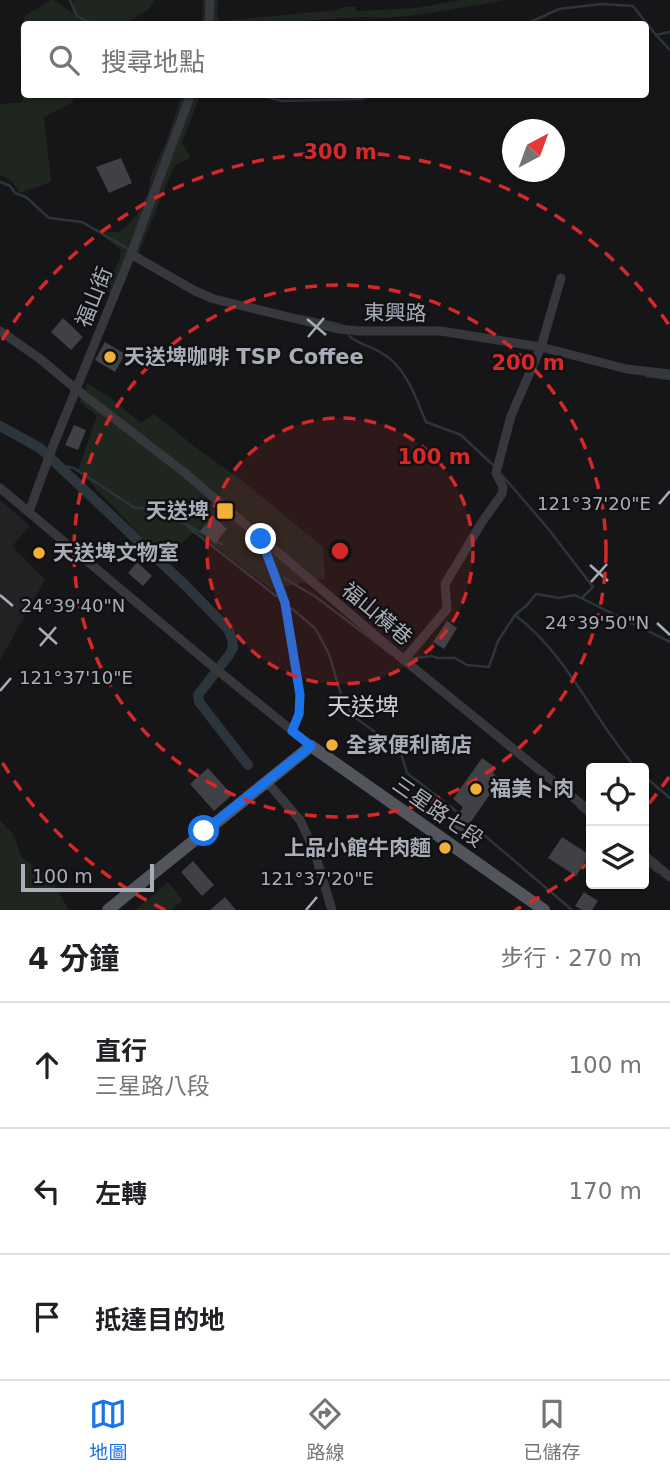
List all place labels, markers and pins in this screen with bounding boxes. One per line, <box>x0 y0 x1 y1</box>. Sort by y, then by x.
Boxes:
place label: 天送埤咖啡 TSP Coffee <box>124 345 364 369</box>
marker: 天送埤咖啡 TSP Coffee <box>102 349 118 365</box>
place label: 天送埤 <box>146 499 209 523</box>
marker: 天送埤 <box>215 501 235 521</box>
centre of rings <box>328 539 352 563</box>
place label: 天送埤文物室 <box>53 541 179 565</box>
marker: 天送埤文物室 <box>31 545 47 561</box>
place label: 全家便利商店 <box>346 733 472 757</box>
marker: 全家便利商店 <box>324 737 340 753</box>
place label: 福美卜肉 <box>490 777 574 801</box>
marker: 福美卜肉 <box>468 781 484 797</box>
place label: 上品小館牛肉麵 <box>284 836 431 860</box>
marker: 上品小館牛肉麵 <box>437 840 453 856</box>

